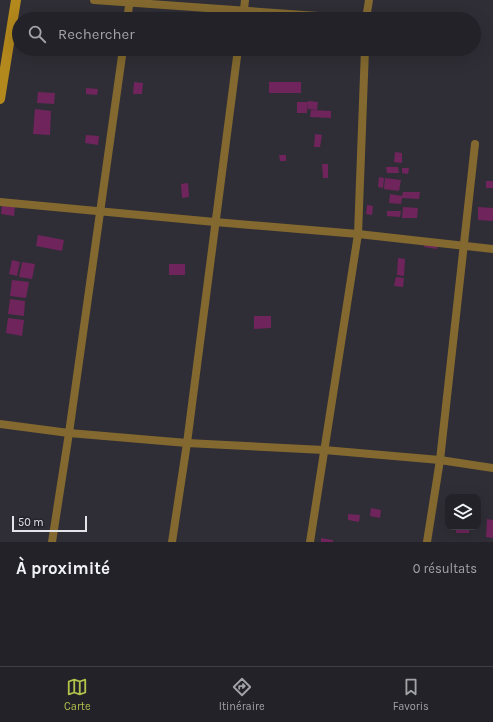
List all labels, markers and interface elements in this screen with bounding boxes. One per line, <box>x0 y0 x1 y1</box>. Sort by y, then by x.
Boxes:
search box <box>12 12 481 56</box>
icon: search <box>26 23 48 45</box>
text: Rechercher <box>58 25 135 43</box>
map controls <box>445 494 481 530</box>
button: layers <box>445 494 481 530</box>
scale bar <box>12 514 87 533</box>
text: 50 m <box>18 516 44 529</box>
text: À proximité <box>16 558 110 578</box>
text: 0 résultats <box>413 561 477 576</box>
tab: Carte <box>64 676 91 713</box>
tab: Itinéraire <box>219 676 265 713</box>
tab: Favoris <box>393 676 429 713</box>

